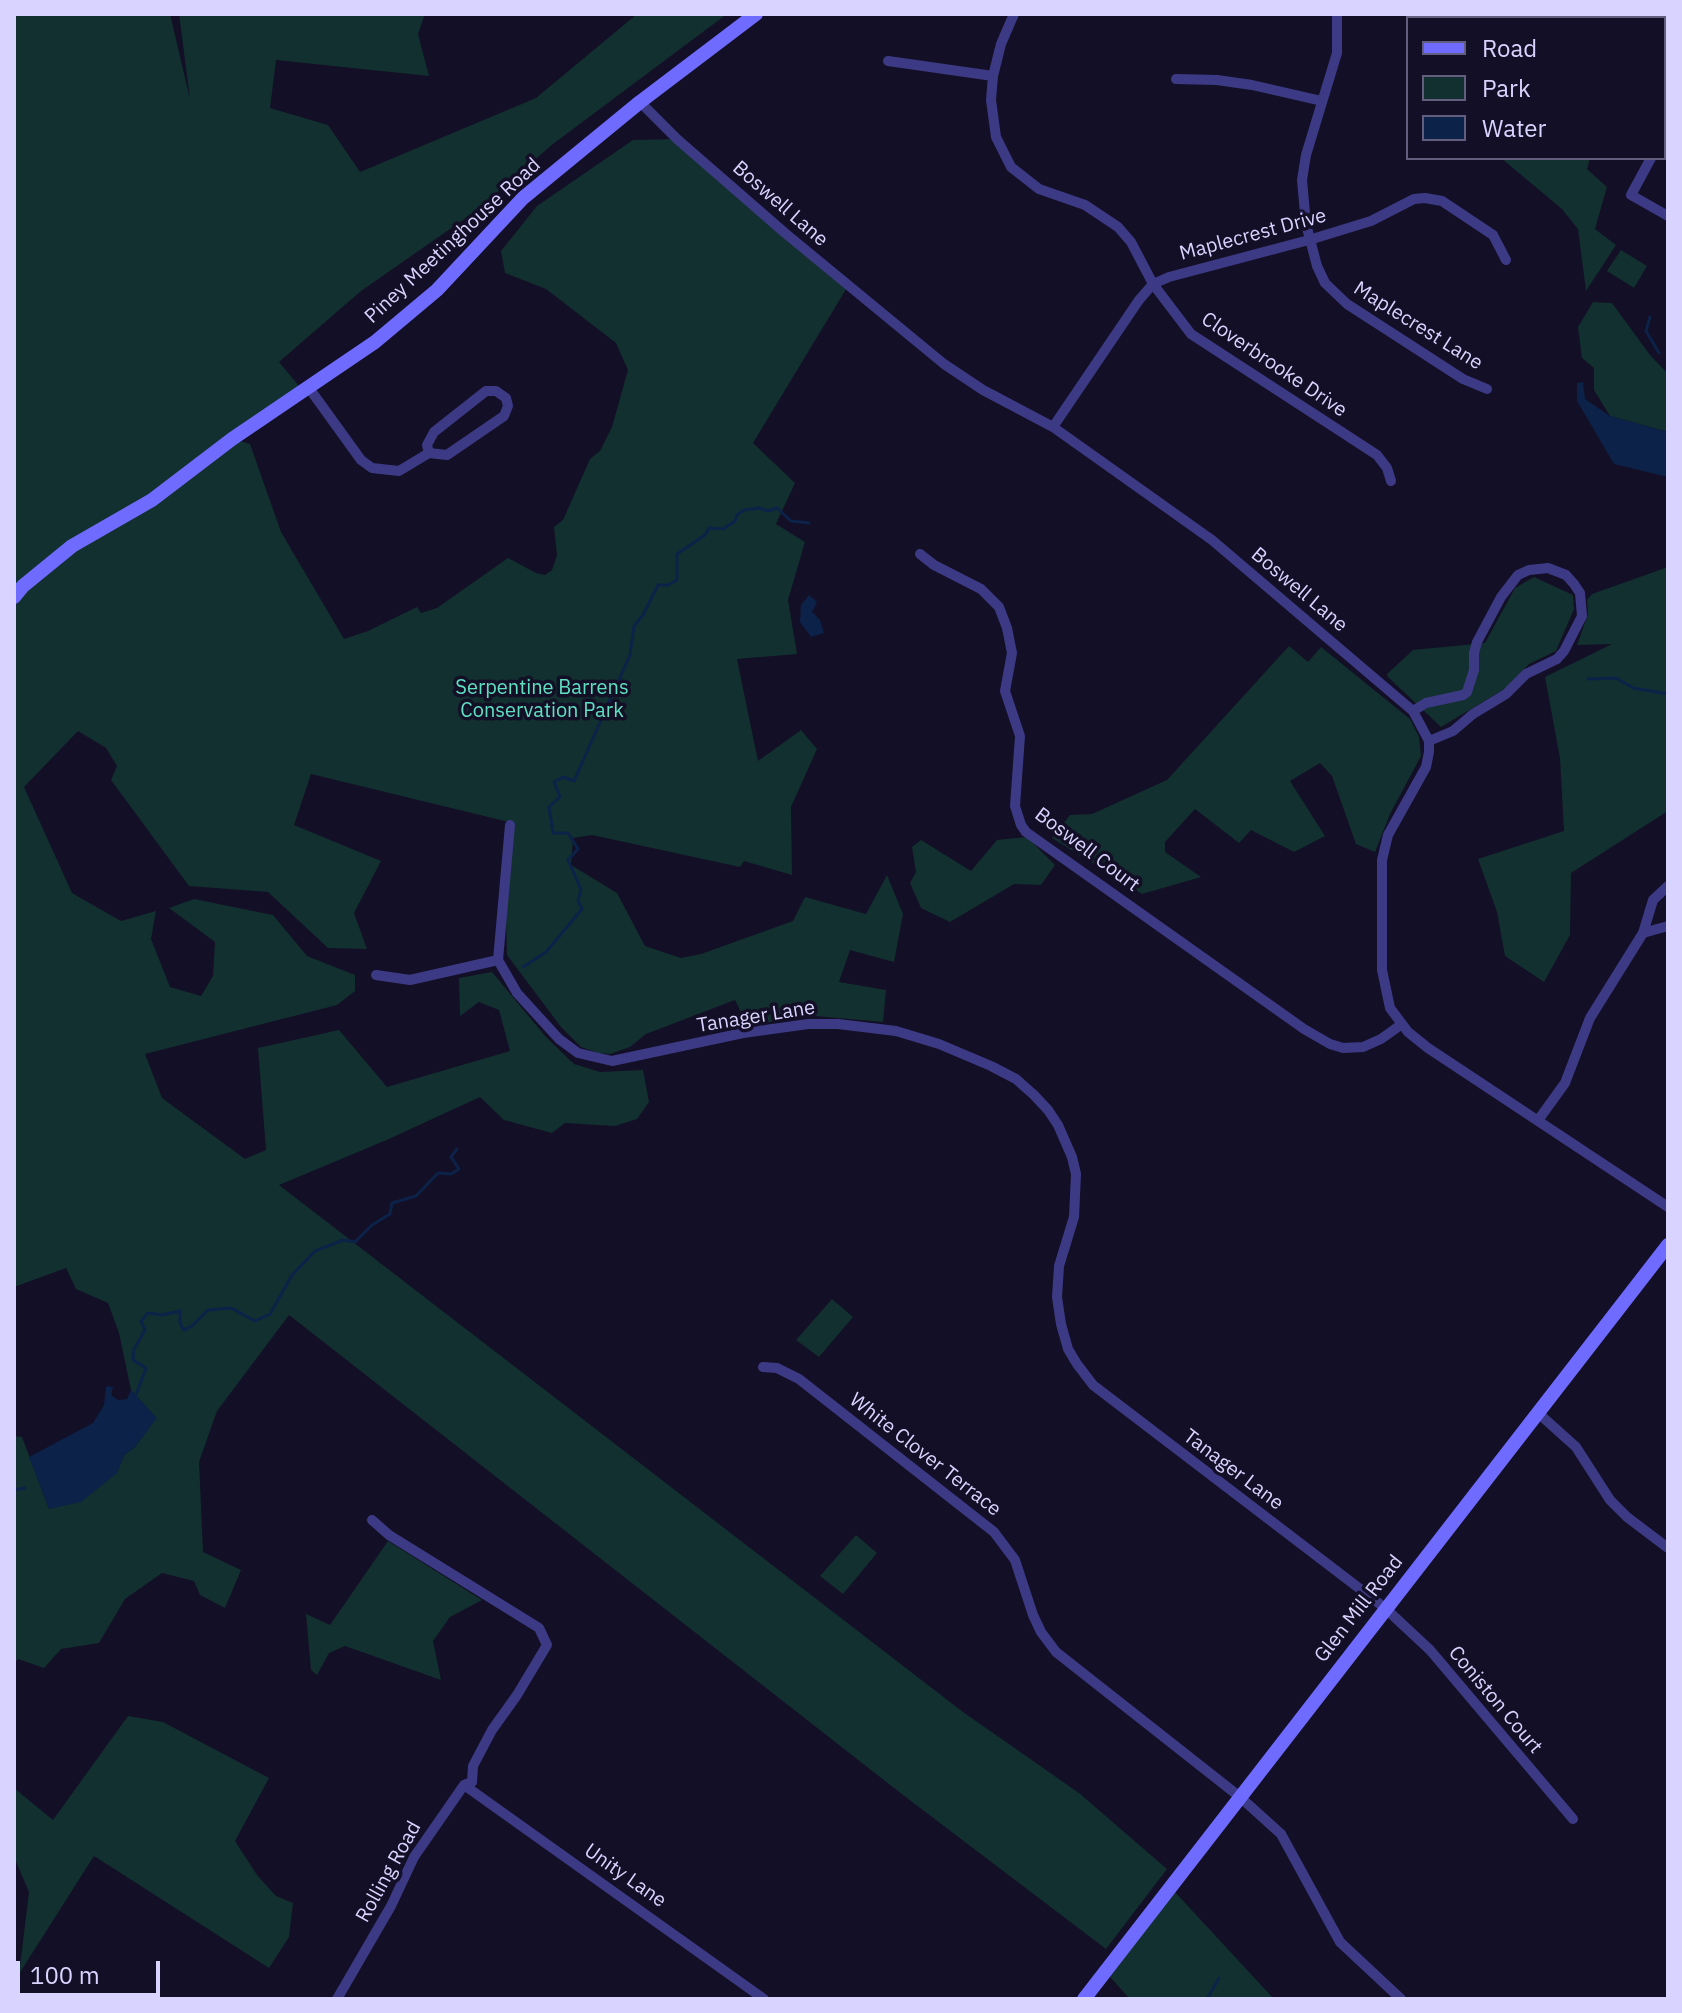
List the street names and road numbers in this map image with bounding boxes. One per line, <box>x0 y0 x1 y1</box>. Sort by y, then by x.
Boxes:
street label: Piney Meetinghouse Road <box>360 153 546 329</box>
street label: Boswell Lane <box>727 156 833 252</box>
street label: Maplecrest Drive <box>1177 204 1329 266</box>
street label: Maplecrest Lane <box>1349 277 1487 375</box>
street label: Cloverbrooke Drive <box>1197 307 1351 423</box>
street label: Boswell Lane <box>1246 543 1352 637</box>
street label: Boswell Court <box>1030 803 1144 897</box>
street label: Tanager Lane <box>695 996 817 1038</box>
street label: White Clover Terrace <box>844 1388 1006 1522</box>
street label: Tanager Lane <box>1178 1425 1288 1515</box>
street label: Glen Mill Road <box>1310 1551 1408 1667</box>
street label: Coniston Court <box>1443 1641 1547 1759</box>
street label: Rolling Road <box>351 1817 427 1927</box>
street label: Unity Lane <box>579 1839 671 1913</box>

